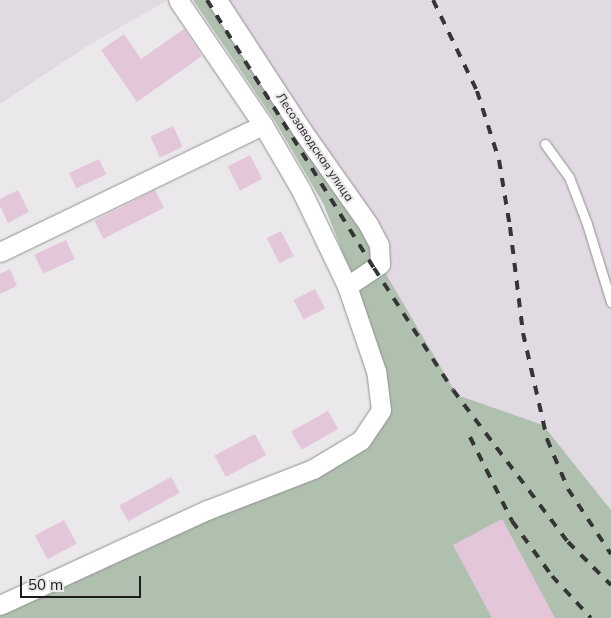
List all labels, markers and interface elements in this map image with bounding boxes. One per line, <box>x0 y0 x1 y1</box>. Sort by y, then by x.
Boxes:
street label: Лесозаводская улица <box>273 90 357 204</box>
scale bar <box>22 566 144 598</box>
text: 50 m <box>28 575 63 594</box>

